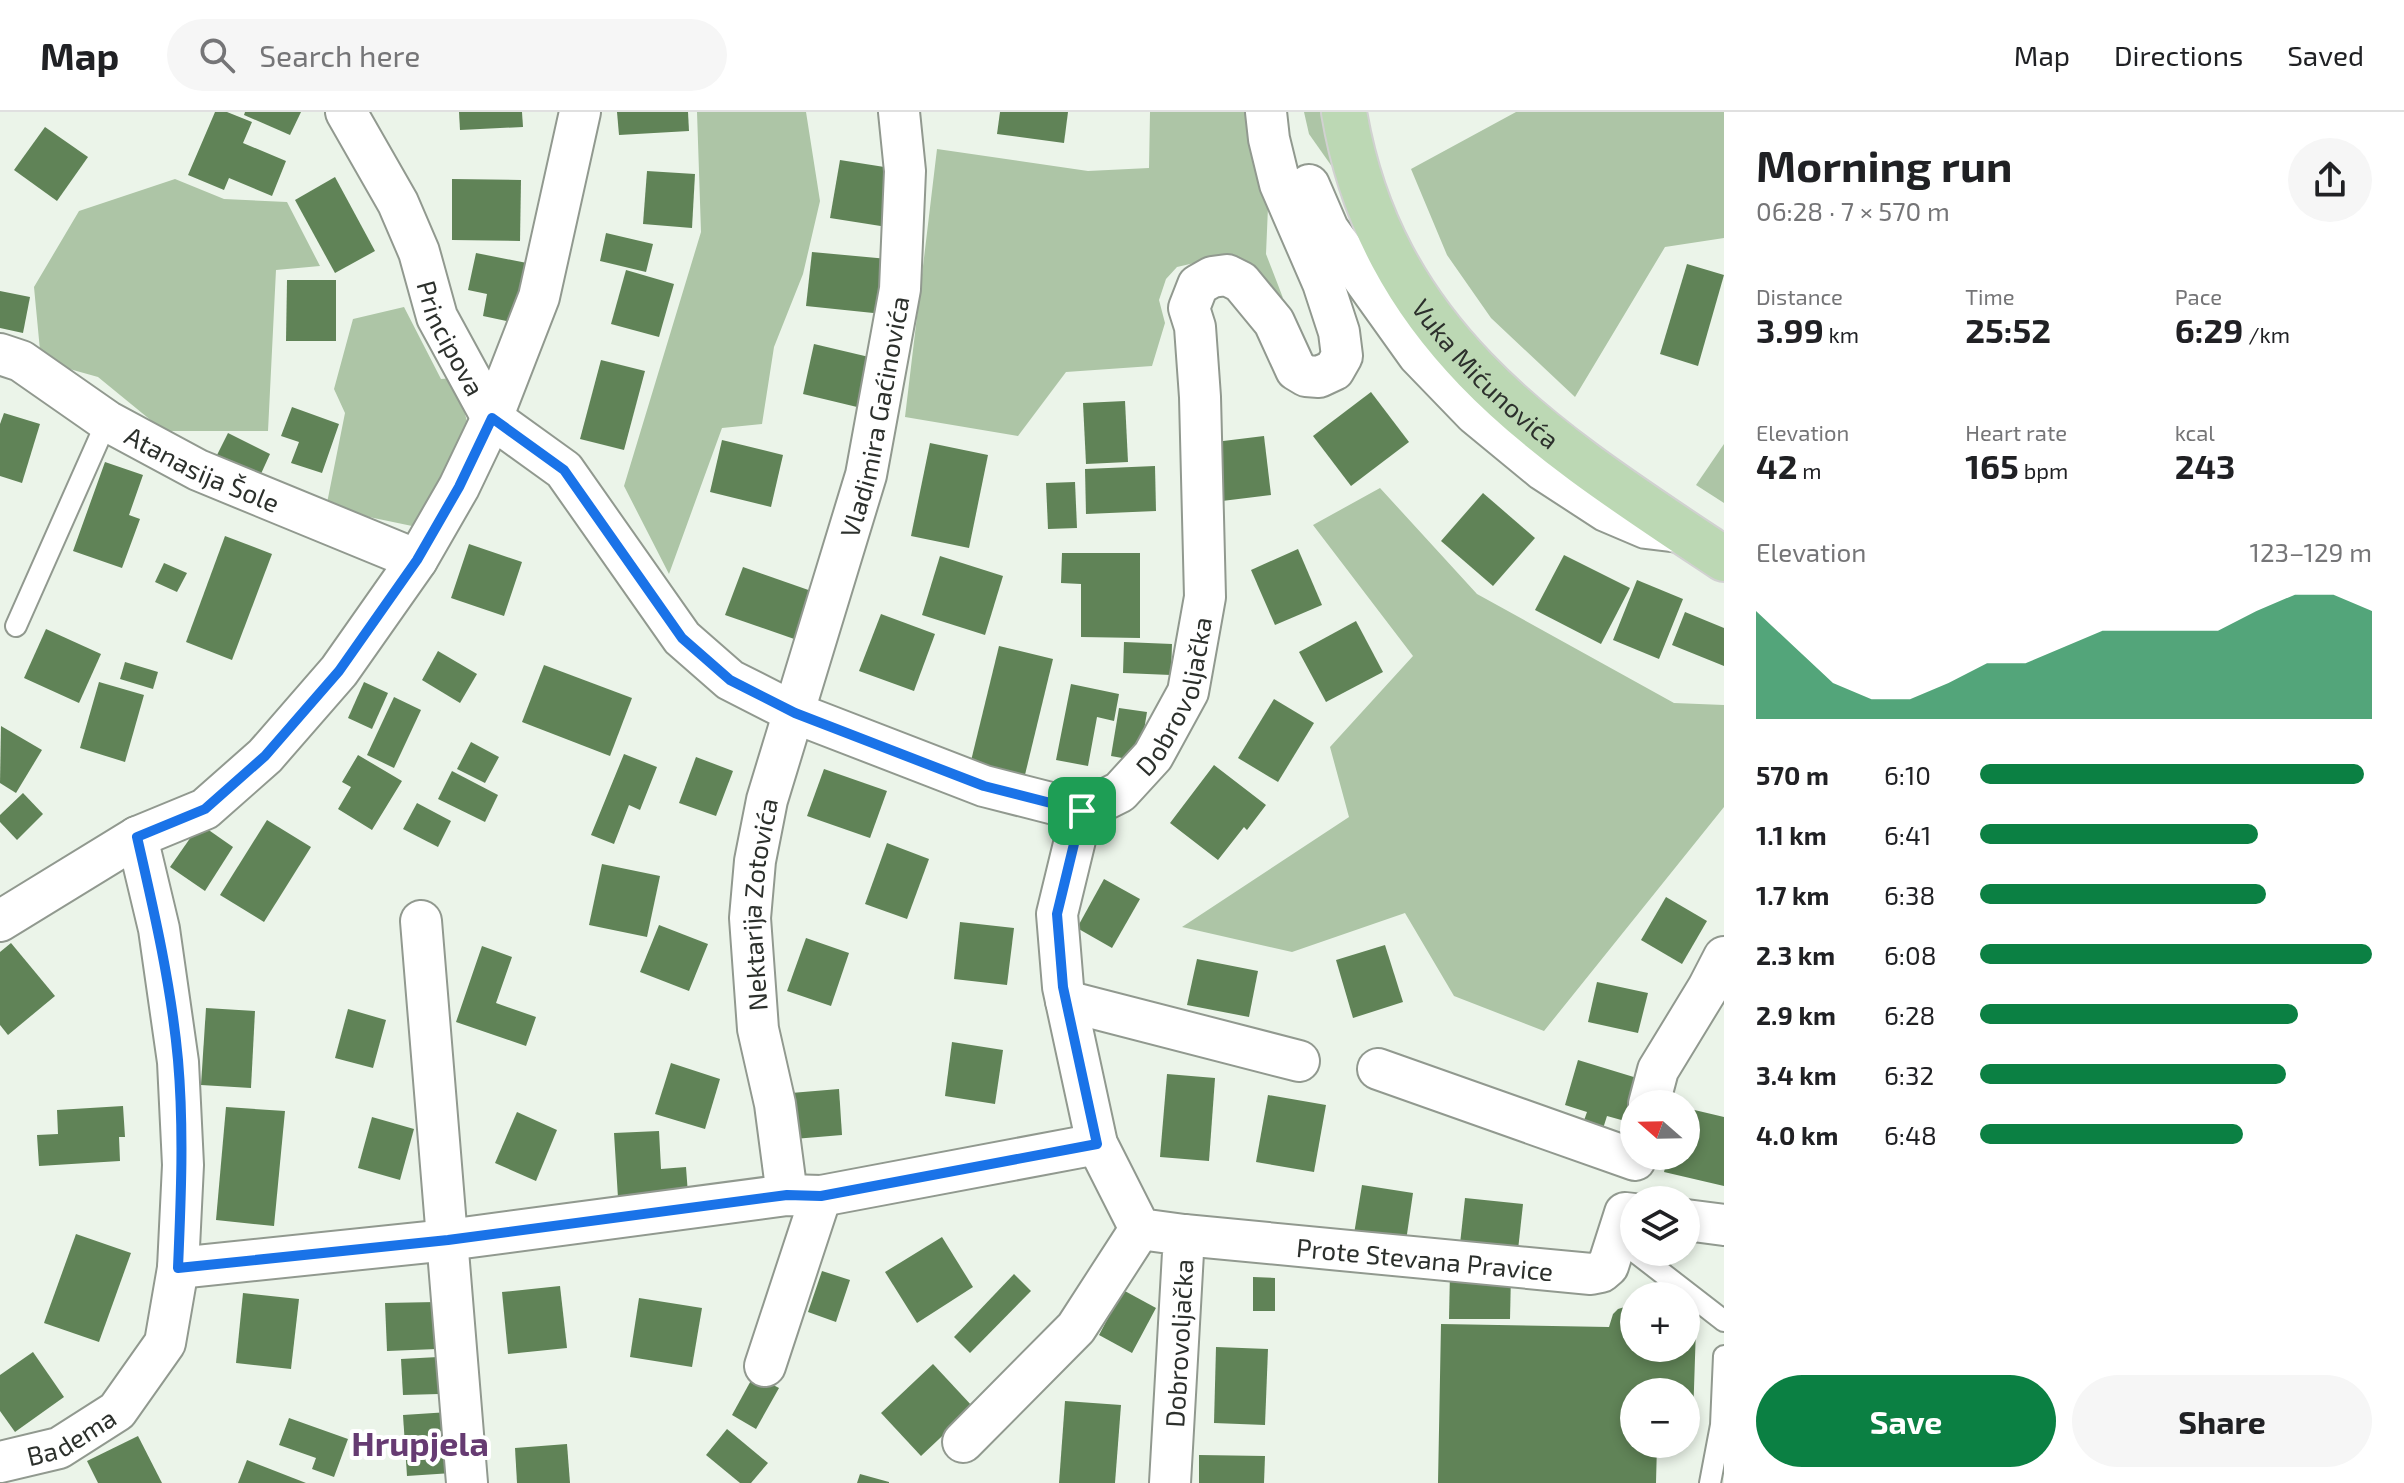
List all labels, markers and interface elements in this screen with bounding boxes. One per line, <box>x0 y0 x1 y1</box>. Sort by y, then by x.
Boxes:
search box <box>167 19 727 91</box>
text: Map <box>40 32 119 78</box>
icon: search <box>195 33 239 77</box>
text: Search here <box>259 37 420 73</box>
text: Map <box>2014 38 2070 72</box>
text: Directions <box>2114 38 2243 72</box>
text: Saved <box>2287 38 2364 72</box>
text: Morning run <box>1756 138 2012 191</box>
button: share <box>2288 138 2372 222</box>
text: 06:28 · 7 × 570 m <box>1756 195 1950 226</box>
street label: Principova <box>412 277 492 400</box>
text: Distance <box>1756 283 1843 309</box>
text: Time <box>1965 283 2015 309</box>
text: Pace <box>2175 283 2222 309</box>
street label: Vuka Mićunovića <box>1407 292 1566 454</box>
street label: Vladimira Gaćinovića <box>833 293 914 541</box>
text: 3.99 <box>1756 309 1824 350</box>
text: 25:52 <box>1965 309 2051 350</box>
text: 6:29 <box>2175 309 2243 350</box>
text: km <box>1824 321 1859 347</box>
text: /km <box>2243 321 2290 347</box>
street label: Atanasija Šole <box>120 419 284 517</box>
text: Elevation <box>1756 419 1849 445</box>
text: Heart rate <box>1965 419 2067 445</box>
text: kcal <box>2175 419 2215 445</box>
text: 42 <box>1756 445 1797 486</box>
text: 165 <box>1965 445 2019 486</box>
text: 243 <box>2175 445 2235 486</box>
text: m <box>1797 457 1822 483</box>
text: bpm <box>2019 457 2068 483</box>
text: Elevation <box>1756 536 1866 567</box>
text: 123–129 m <box>2250 536 2372 567</box>
street label: Dobrovoljačka <box>1128 614 1217 781</box>
text: 570 m <box>1756 759 1829 790</box>
text: 6:10 <box>1884 759 1931 790</box>
pin <box>1048 777 1116 845</box>
icon: arrive <box>1060 789 1104 833</box>
street label: Nektarija Zotovića <box>735 795 783 1012</box>
text: 1.1 km <box>1756 819 1827 850</box>
text: 6:41 <box>1884 819 1931 850</box>
text: 1.7 km <box>1756 879 1830 910</box>
text: 6:38 <box>1884 879 1935 910</box>
text: 2.3 km <box>1756 939 1835 970</box>
text: 6:08 <box>1884 939 1936 970</box>
text: 2.9 km <box>1756 999 1836 1030</box>
text: 6:28 <box>1884 999 1935 1030</box>
text: 3.4 km <box>1756 1059 1837 1090</box>
text: 6:32 <box>1884 1059 1934 1090</box>
north arrow <box>1620 1090 1700 1170</box>
map controls <box>1620 1090 1700 1458</box>
text: 4.0 km <box>1756 1119 1838 1150</box>
text: 6:48 <box>1884 1119 1937 1150</box>
button: layers <box>1620 1186 1700 1266</box>
street label: Prote Stevana Pravice <box>1295 1230 1555 1286</box>
street label: Dobrovoljačka <box>1158 1258 1198 1428</box>
button: + <box>1620 1282 1700 1362</box>
button: Save <box>1756 1375 2056 1467</box>
button: Share <box>2072 1375 2372 1467</box>
button: − <box>1620 1378 1700 1458</box>
street label: Badema <box>23 1401 121 1471</box>
district label: Hrupjela <box>351 1422 489 1463</box>

